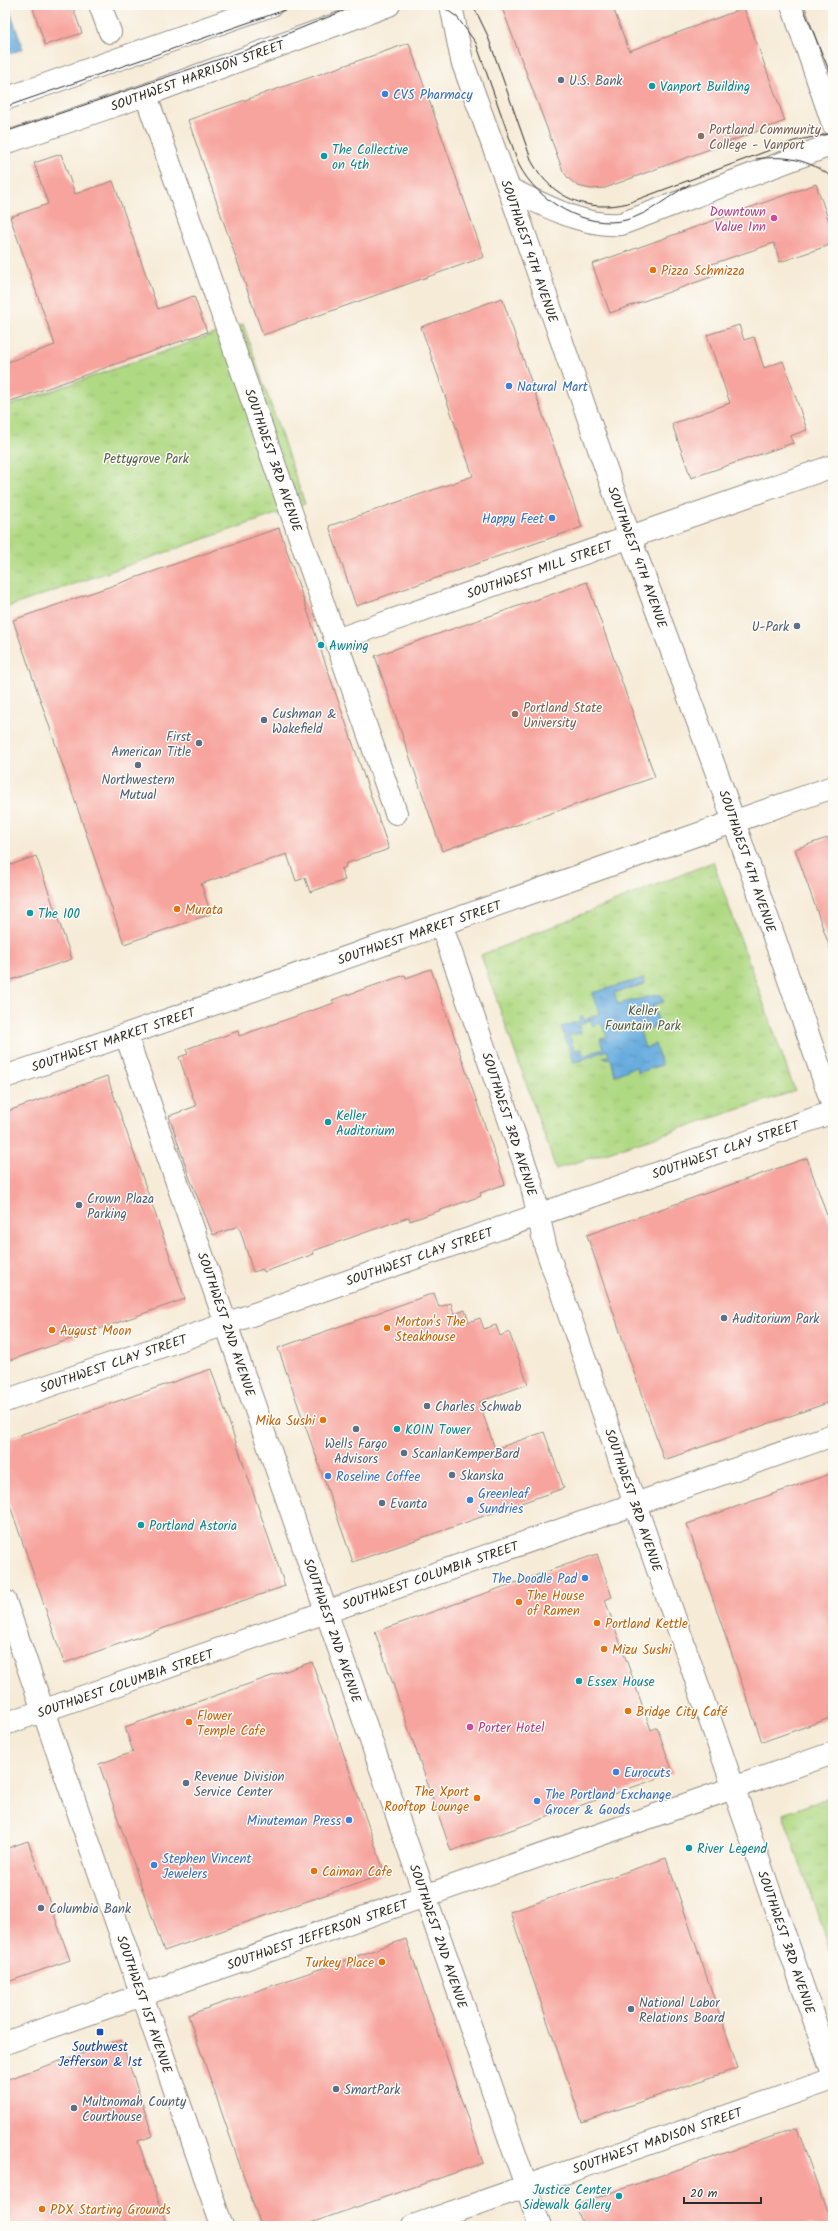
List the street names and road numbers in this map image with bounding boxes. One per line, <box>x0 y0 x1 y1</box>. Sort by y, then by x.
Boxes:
street label: SOUTHWEST HARRISON STREET <box>108 35 288 118</box>
street label: SOUTHWEST 4TH AVENUE <box>494 177 563 326</box>
street label: SOUTHWEST 3RD AVENUE <box>238 386 307 535</box>
street label: SOUTHWEST 4TH AVENUE <box>601 484 672 632</box>
street label: SOUTHWEST MILL STREET <box>464 535 616 605</box>
street label: SOUTHWEST 4TH AVENUE <box>712 787 781 936</box>
street label: SOUTHWEST MARKET STREET <box>335 895 505 971</box>
street label: SOUTHWEST MARKET STREET <box>29 1002 199 1078</box>
street label: SOUTHWEST 3RD AVENUE <box>475 1050 542 1200</box>
street label: SOUTHWEST CLAY STREET <box>649 1115 803 1185</box>
street label: SOUTHWEST CLAY STREET <box>343 1222 497 1292</box>
street label: SOUTHWEST 2ND AVENUE <box>191 1249 260 1400</box>
street label: SOUTHWEST CLAY STREET <box>37 1329 191 1399</box>
street label: SOUTHWEST 3RD AVENUE <box>598 1426 667 1575</box>
street label: SOUTHWEST COLUMBIA STREET <box>340 1536 522 1616</box>
street label: SOUTHWEST 2ND AVENUE <box>297 1555 366 1706</box>
street label: SOUTHWEST COLUMBIA STREET <box>35 1644 217 1724</box>
street label: SOUTHWEST 2ND AVENUE <box>403 1861 472 2012</box>
street label: SOUTHWEST 3RD AVENUE <box>751 1868 820 2017</box>
street label: SOUTHWEST JEFFERSON STREET <box>224 1894 412 1976</box>
street label: SOUTHWEST 1ST AVENUE <box>110 1933 177 2077</box>
street label: SOUTHWEST MADISON STREET <box>570 2102 746 2180</box>

